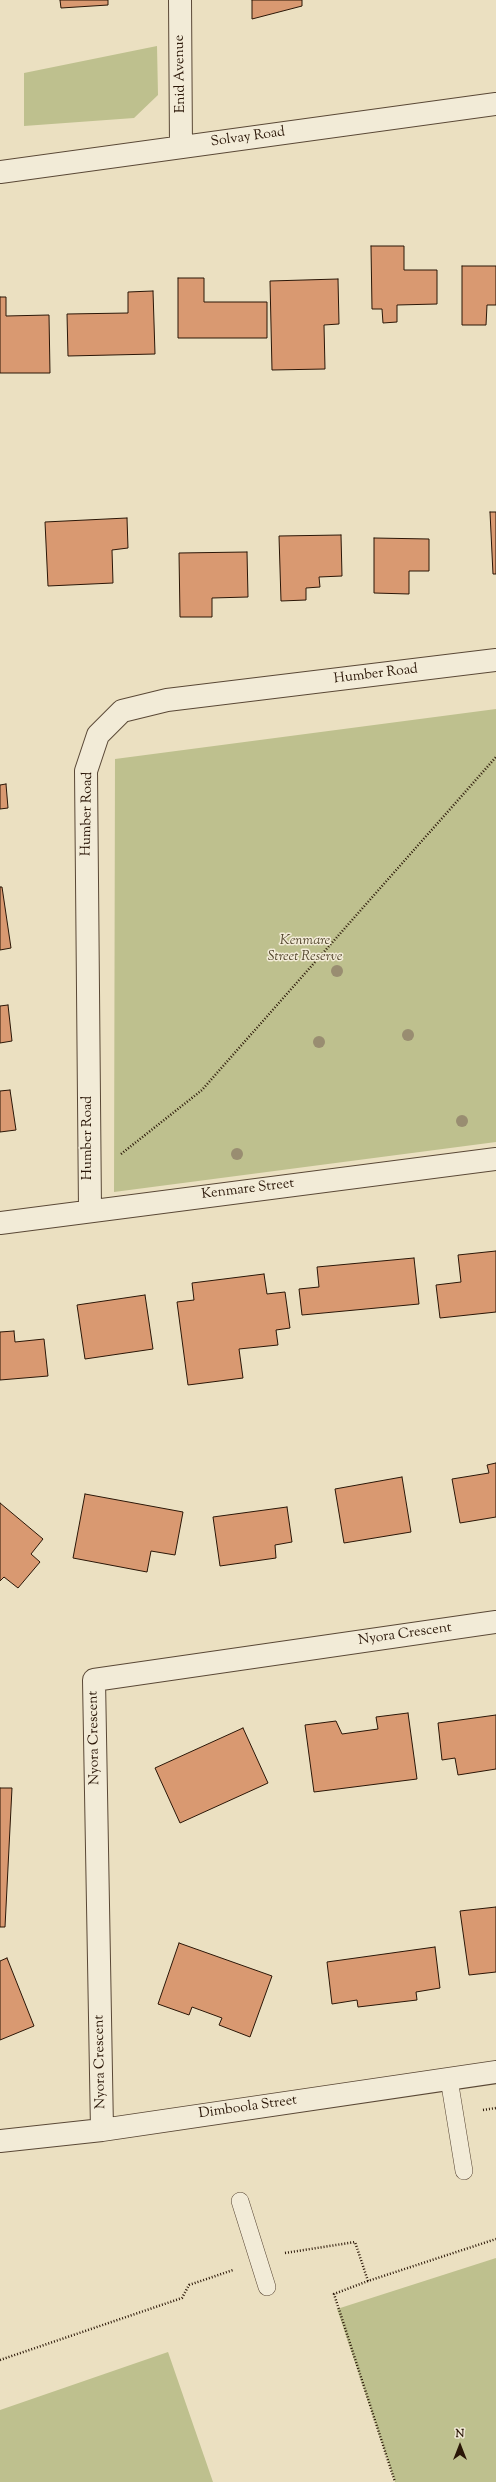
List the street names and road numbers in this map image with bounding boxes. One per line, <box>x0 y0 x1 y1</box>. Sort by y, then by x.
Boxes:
street label: Enid Avenue <box>172 35 190 113</box>
street label: Solvay Road <box>210 124 286 152</box>
street label: Humber Road <box>333 662 419 688</box>
street label: Humber Road <box>79 772 97 856</box>
street label: Humber Road <box>81 1096 97 1180</box>
street label: Kenmare Street <box>201 1176 295 1204</box>
street label: Nyora Crescent <box>357 1620 453 1650</box>
street label: Nyora Crescent <box>86 1691 104 1785</box>
street label: Nyora Crescent <box>92 2015 110 2109</box>
street label: Dimboola Street <box>198 2093 298 2123</box>

